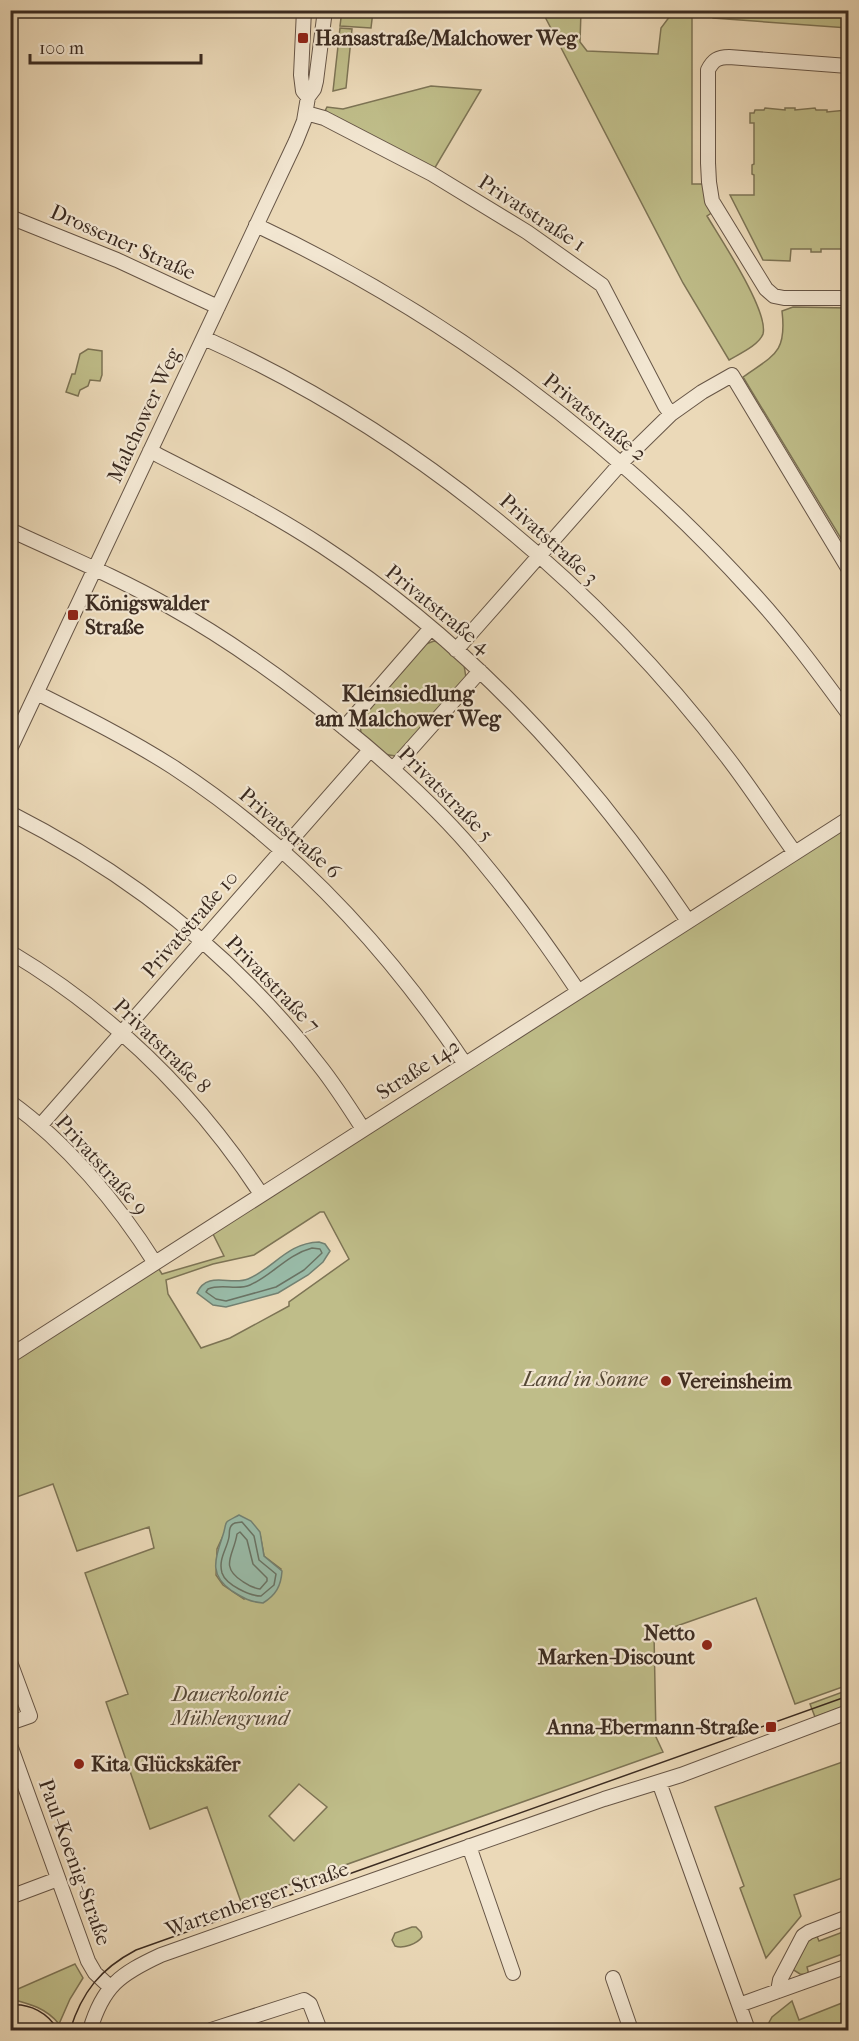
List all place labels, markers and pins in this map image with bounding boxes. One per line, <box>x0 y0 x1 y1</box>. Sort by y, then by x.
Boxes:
place label: Hansastraße/Malchower Weg <box>315 26 578 50</box>
marker: Hansastraße/Malchower Weg <box>296 31 310 45</box>
place label: Königswalder Straße <box>85 591 210 639</box>
marker: Königswalder Straße <box>66 608 80 622</box>
place label: Vereinsheim <box>677 1369 792 1393</box>
marker: Vereinsheim <box>659 1374 673 1388</box>
place label: Netto Marken-Discount <box>537 1621 695 1669</box>
marker: Netto Marken-Discount <box>700 1638 714 1652</box>
place label: Anna-Ebermann-Straße <box>545 1715 760 1739</box>
marker: Anna-Ebermann-Straße <box>764 1720 778 1734</box>
place label: Kita Glückskäfer <box>91 1752 242 1776</box>
marker: Kita Glückskäfer <box>72 1757 86 1771</box>

